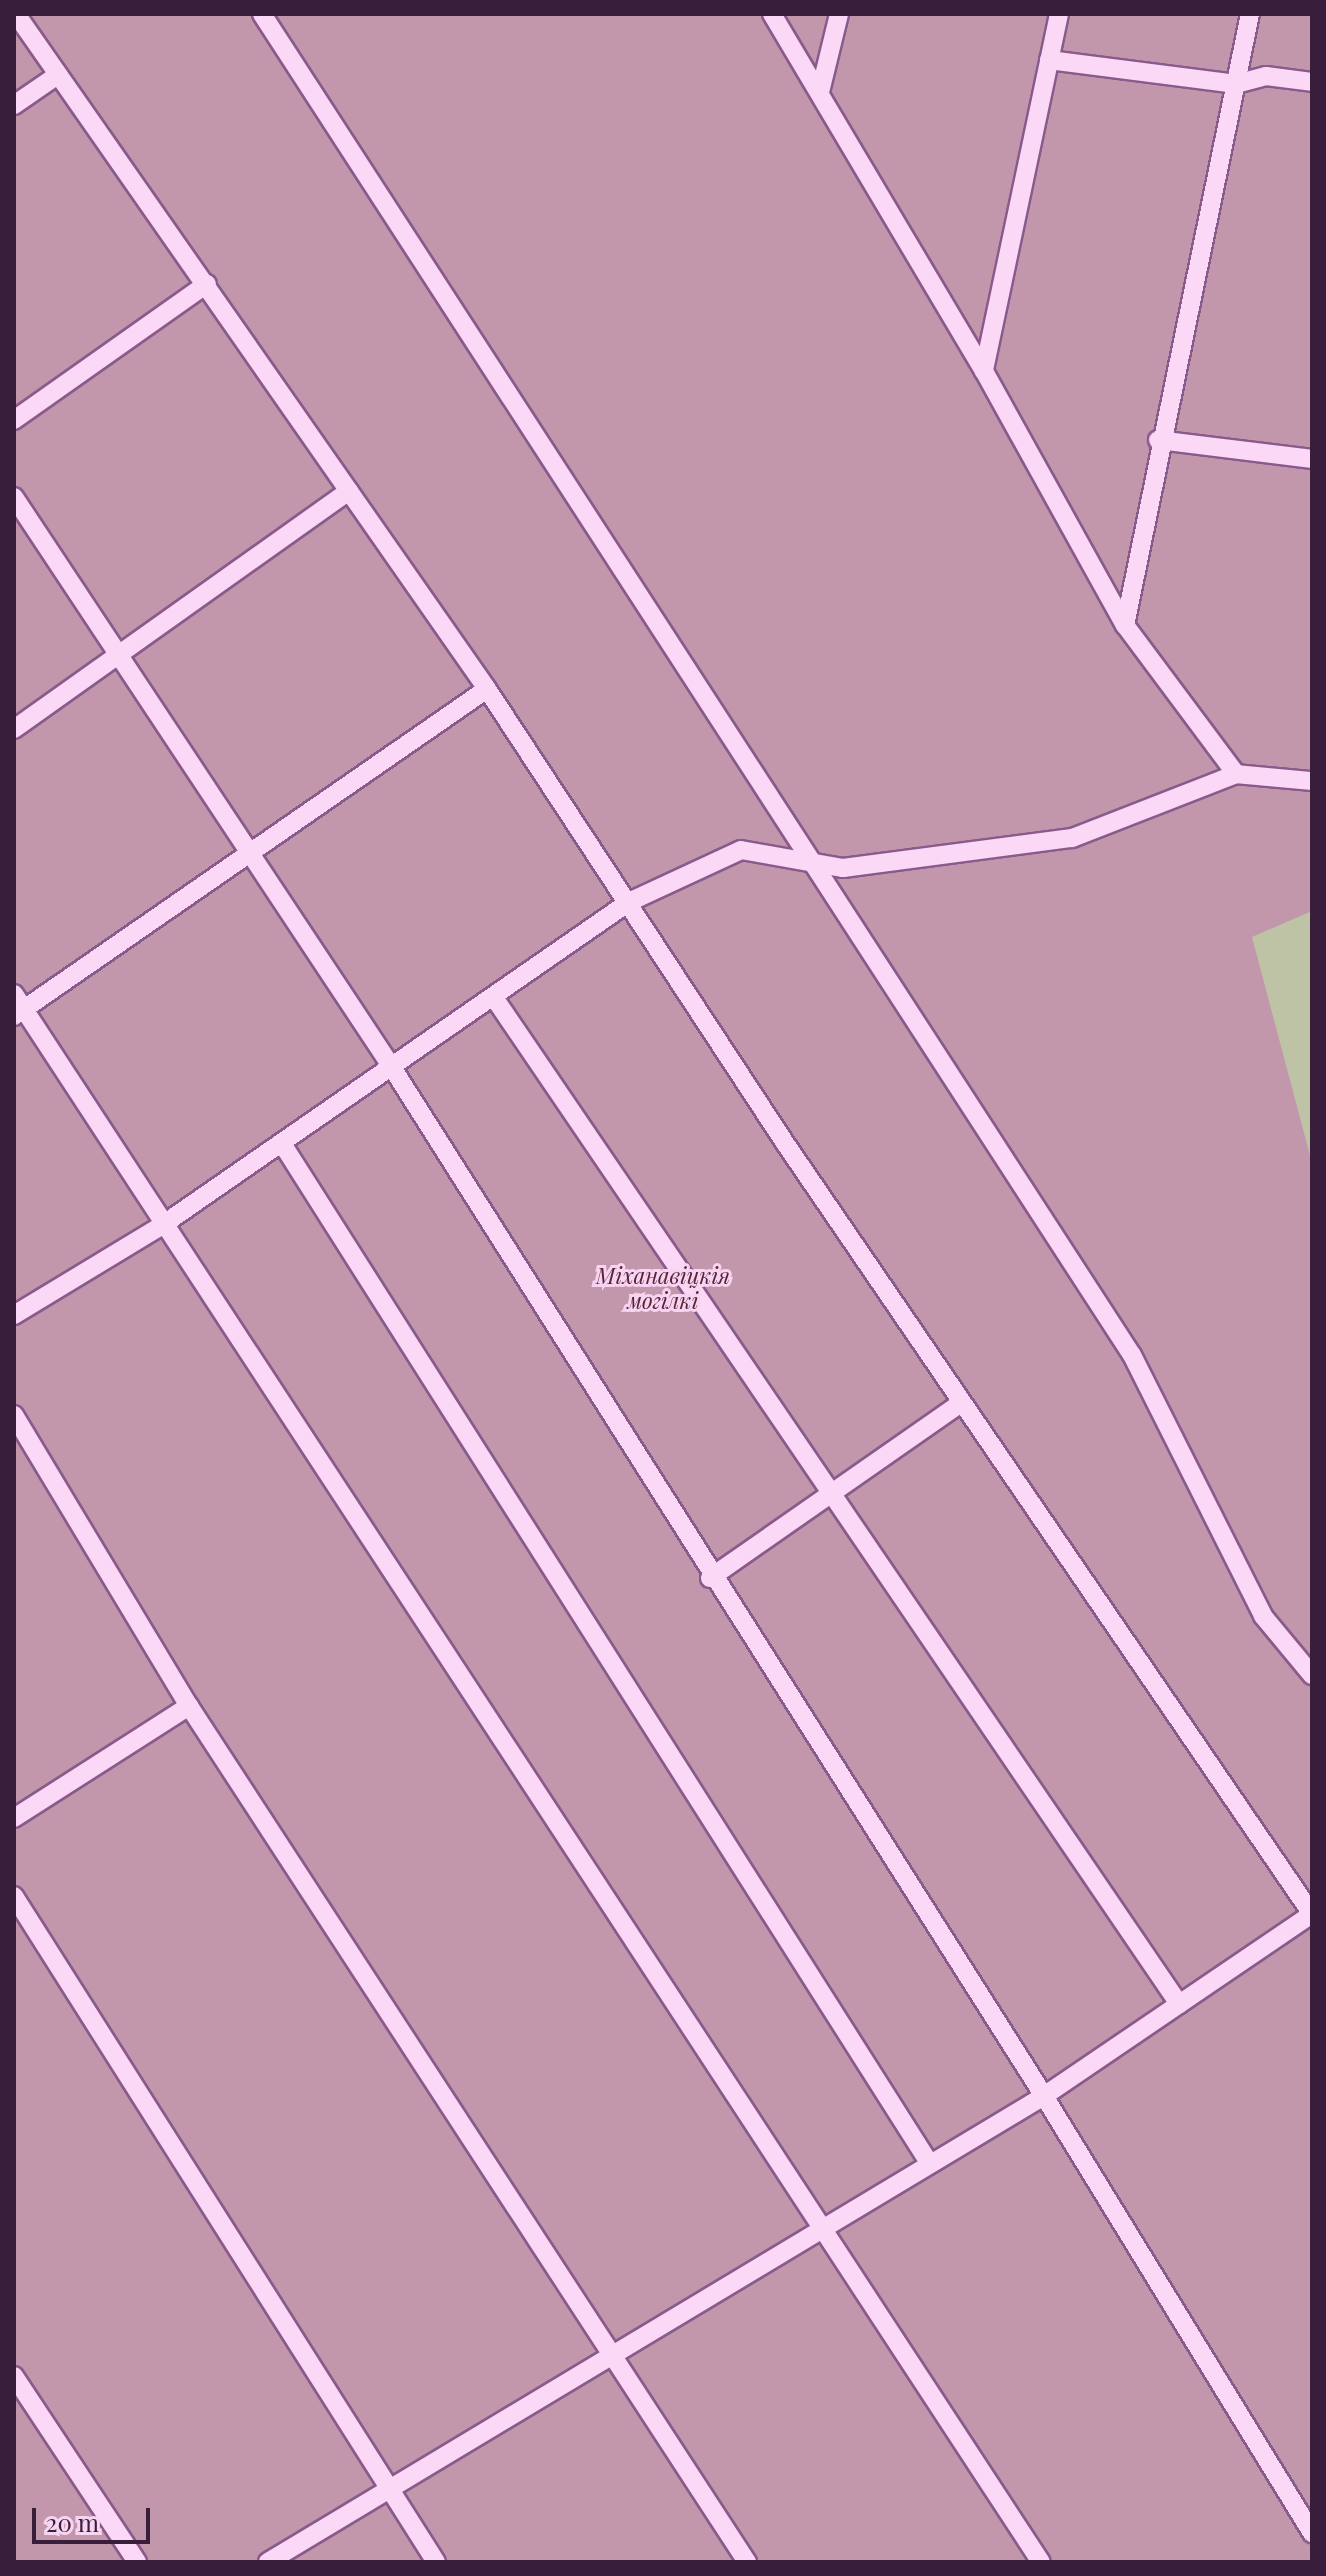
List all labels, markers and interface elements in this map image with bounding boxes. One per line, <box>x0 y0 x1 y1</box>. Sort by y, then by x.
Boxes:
park label: Міханавіцкія могілкі <box>596 1262 730 1314</box>
scale bar <box>36 2492 154 2542</box>
text: 20 m <box>46 2506 99 2538</box>

